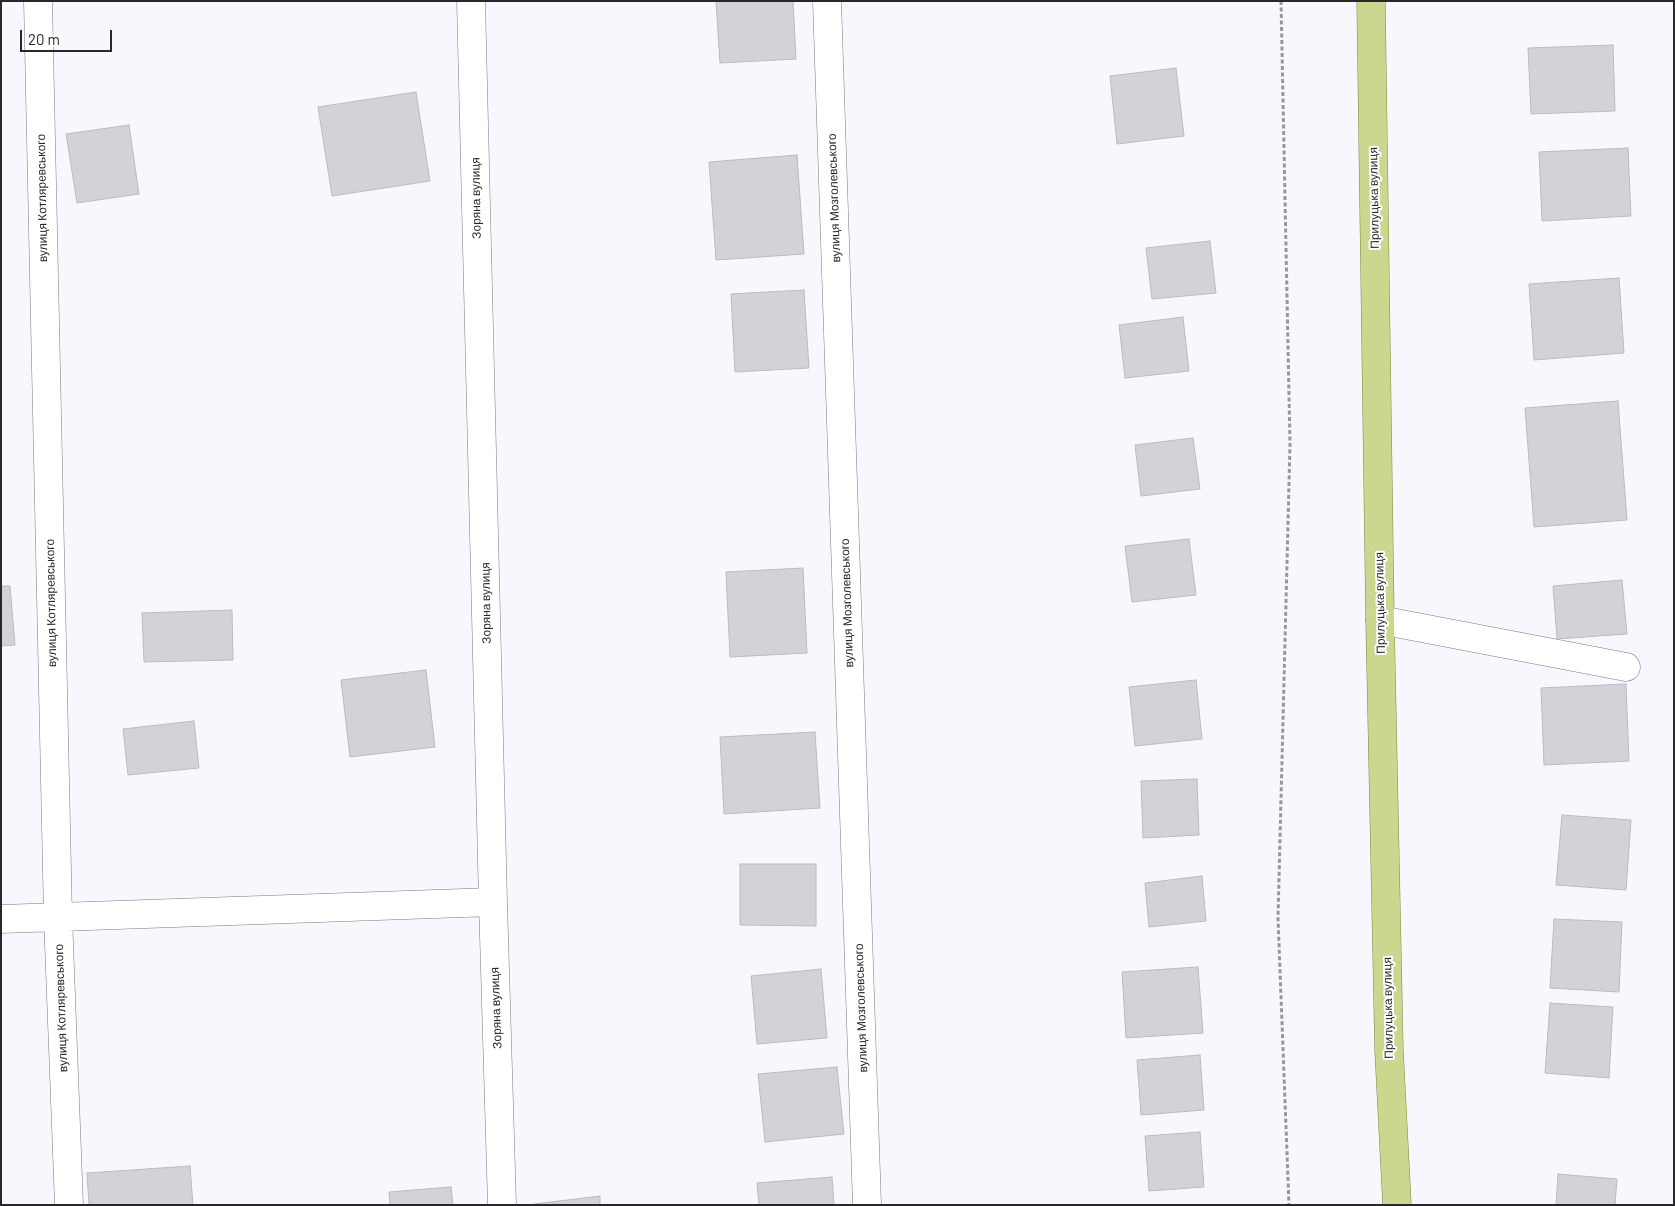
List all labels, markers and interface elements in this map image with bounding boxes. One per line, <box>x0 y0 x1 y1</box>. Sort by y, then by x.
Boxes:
scale bar <box>22 20 115 52</box>
text: 20 m <box>28 30 60 48</box>
street label: вулиця Мозголевського <box>825 133 843 263</box>
street label: вулиця Котляревського <box>34 134 50 262</box>
street label: Прилуцька вулиця <box>1366 147 1382 249</box>
street label: Зоряна вулиця <box>468 157 484 239</box>
street label: вулиця Мозголевського <box>838 538 856 668</box>
street label: вулиця Котляревського <box>43 539 59 667</box>
street label: Прилуцька вулиця <box>1372 552 1388 654</box>
street label: Зоряна вулиця <box>478 562 494 644</box>
street label: вулиця Мозголевського <box>852 943 870 1073</box>
street label: вулиця Котляревського <box>52 944 70 1072</box>
street label: Прилуцька вулиця <box>1380 957 1396 1059</box>
street label: Зоряна вулиця <box>487 967 505 1049</box>

